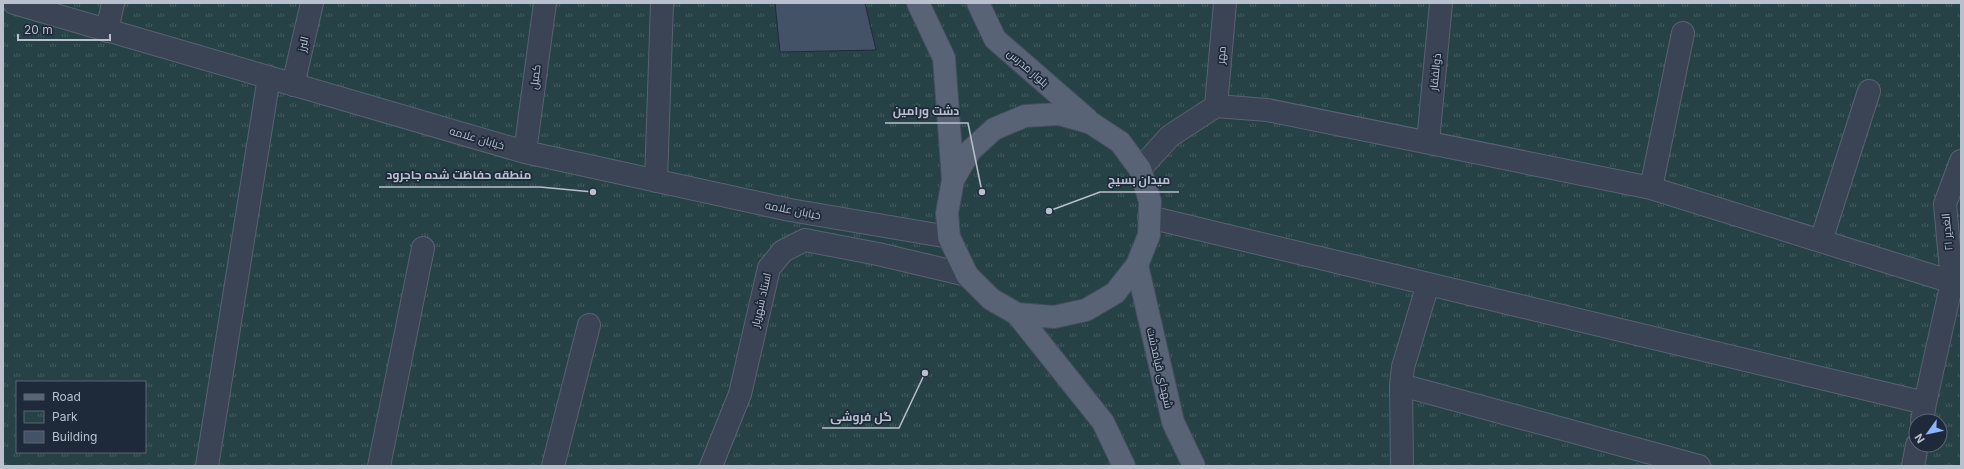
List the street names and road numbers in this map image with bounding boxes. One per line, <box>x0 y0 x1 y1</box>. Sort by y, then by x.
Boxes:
street label: البرز <box>294 35 312 54</box>
street label: بلوار مدرس <box>1004 46 1052 90</box>
street label: مهر <box>1213 46 1229 65</box>
street label: ذوالفقار <box>1426 53 1444 92</box>
street label: کمیل <box>527 64 543 90</box>
street label: خیابان علامه <box>448 123 506 153</box>
street label: خیابان علامه <box>764 198 822 222</box>
street label: الغدیر ۲۱ <box>1938 213 1956 251</box>
street label: استاد شهریار <box>748 271 774 330</box>
street label: شهدای قیامدشت <box>1144 326 1176 410</box>

